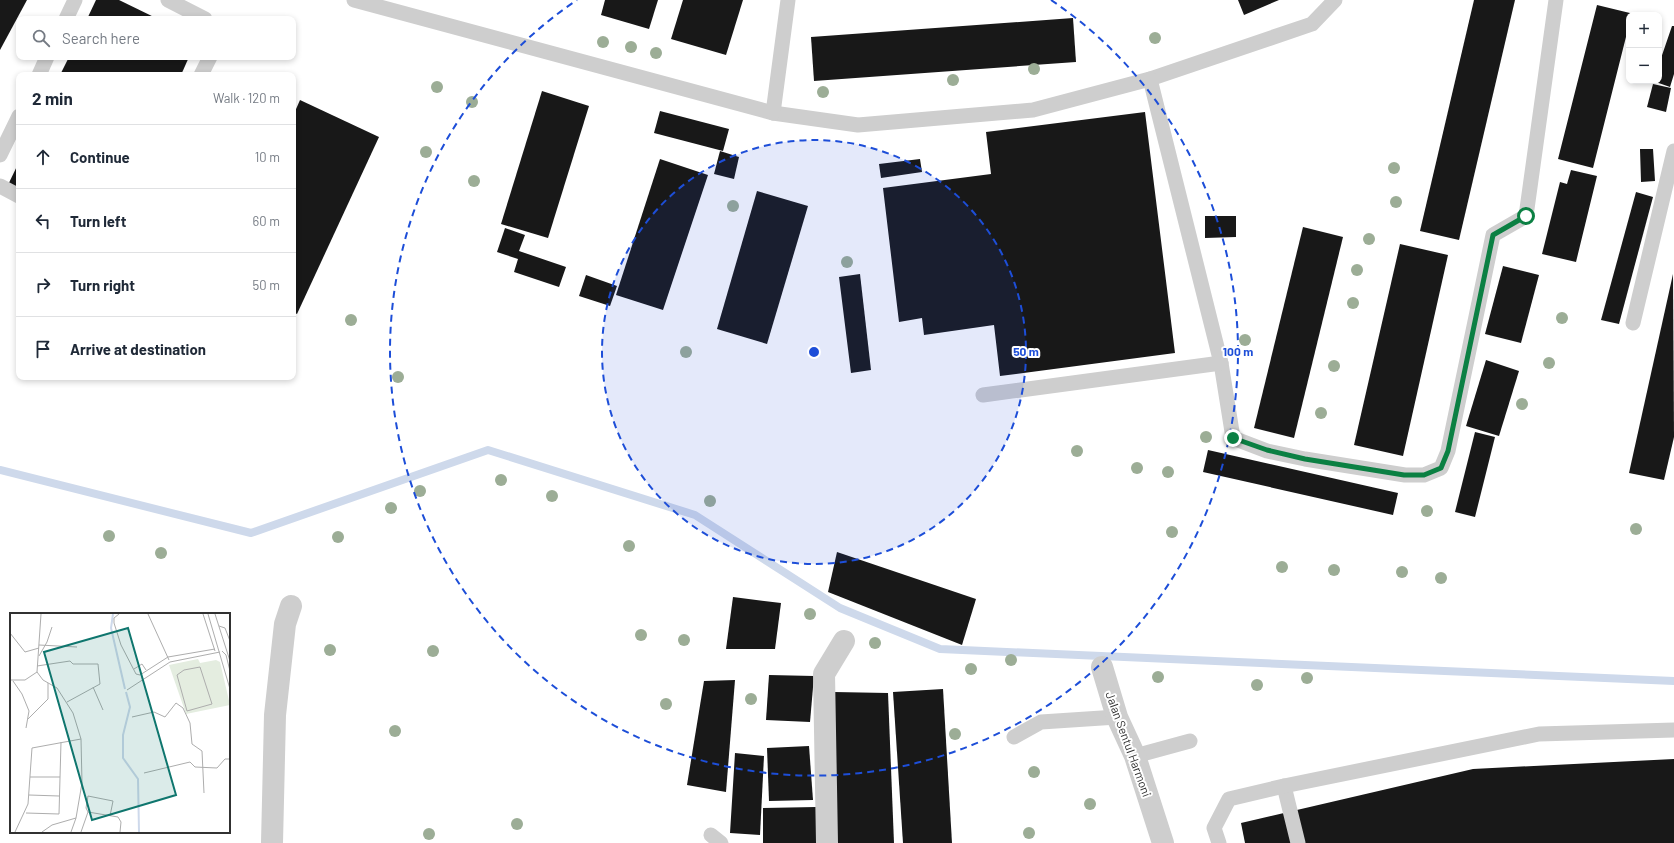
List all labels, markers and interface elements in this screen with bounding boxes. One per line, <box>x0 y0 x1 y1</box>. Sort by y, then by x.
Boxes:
map controls <box>1626 12 1662 84</box>
button: + <box>1626 12 1662 48</box>
search box <box>16 16 296 60</box>
icon: search <box>30 27 52 49</box>
text: Search here <box>62 29 140 47</box>
button: − <box>1626 48 1662 84</box>
text: 2 min <box>32 88 73 108</box>
text: Walk · 120 m <box>213 90 280 106</box>
icon: ahead <box>32 146 54 168</box>
text: Continue <box>70 148 130 166</box>
text: 10 m <box>255 149 280 165</box>
route start <box>1517 207 1535 225</box>
icon: left <box>32 210 54 232</box>
text: Turn left <box>70 212 126 230</box>
text: 60 m <box>253 213 280 229</box>
icon: right <box>32 274 54 296</box>
text: Turn right <box>70 276 135 294</box>
text: 50 m <box>253 277 280 293</box>
icon: arrive <box>32 338 54 360</box>
text: Arrive at destination <box>70 340 206 358</box>
text: 50 m <box>1013 344 1039 358</box>
text: 100 m <box>1223 344 1253 358</box>
centre of rings <box>807 345 821 359</box>
route end <box>1224 429 1242 447</box>
inset map <box>10 613 230 833</box>
street label: Jalan Sentul Harmoni <box>1103 689 1155 799</box>

